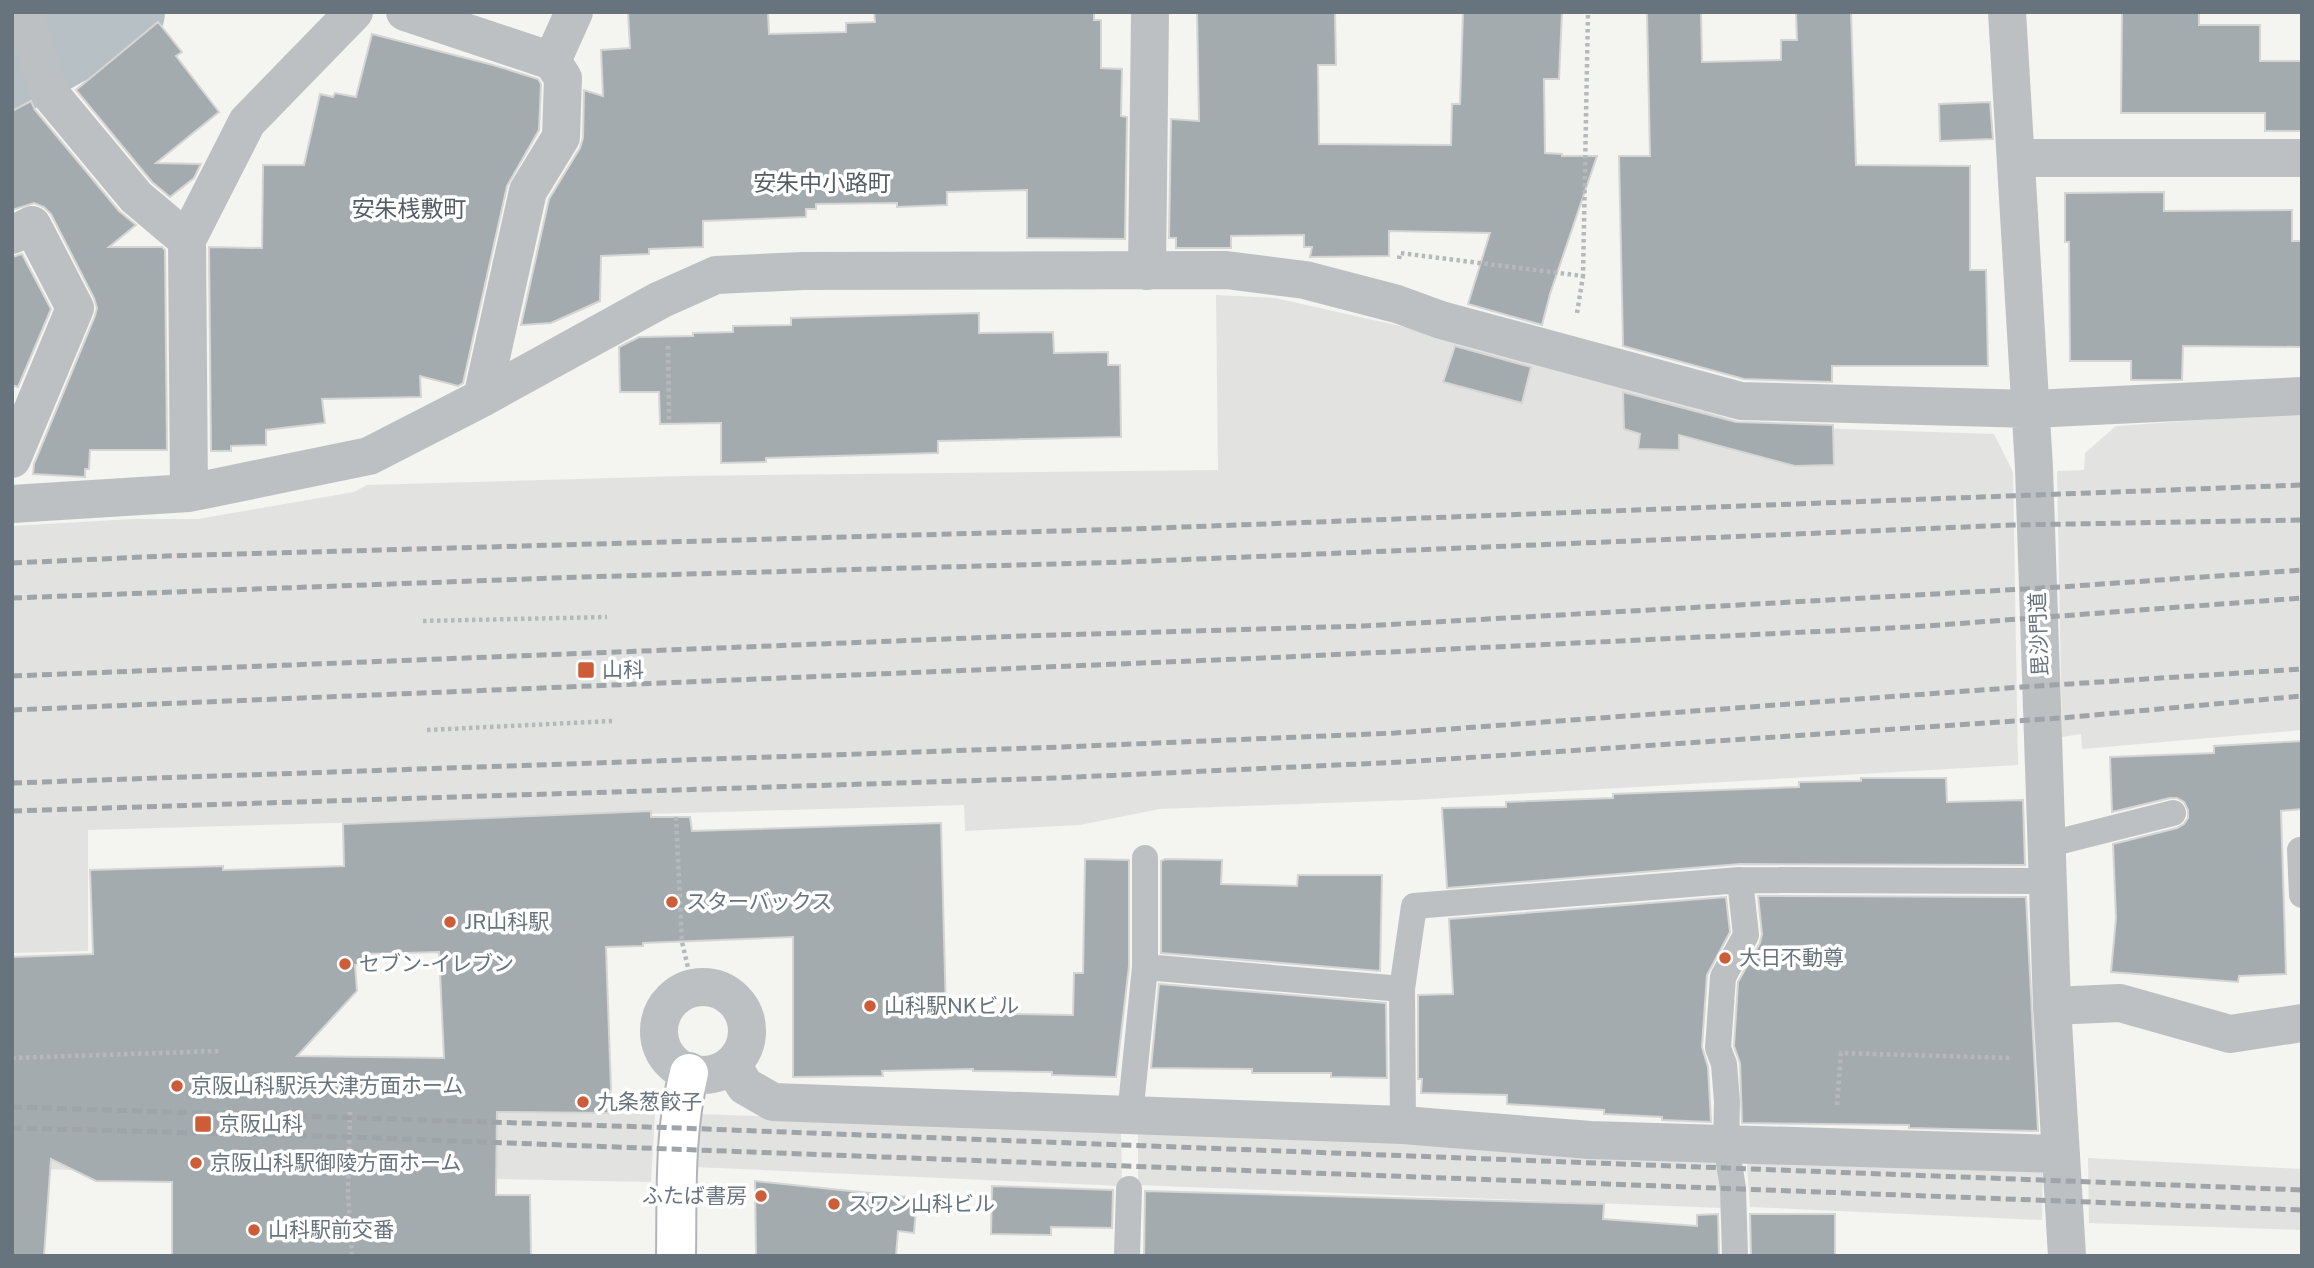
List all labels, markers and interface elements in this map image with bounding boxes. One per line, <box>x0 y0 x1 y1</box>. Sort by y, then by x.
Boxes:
district label: 安朱中小路町 <box>753 169 891 196</box>
district label: 安朱桟敷町 <box>352 195 467 222</box>
street label: 毘沙門道 <box>2025 592 2052 676</box>
place label: 山科 <box>602 657 644 682</box>
marker: 山科 <box>576 660 596 680</box>
place label: スターバックス <box>686 889 832 914</box>
marker: スターバックス <box>664 894 680 910</box>
place label: JR山科駅 <box>464 909 549 934</box>
marker: JR山科駅 <box>442 914 458 930</box>
place label: 大日不動尊 <box>1739 945 1844 970</box>
marker: 大日不動尊 <box>1717 950 1733 966</box>
place label: セブン-イレブン <box>359 951 514 976</box>
marker: セブン-イレブン <box>337 956 353 972</box>
place label: 山科駅NKビル <box>884 993 1019 1018</box>
marker: 山科駅NKビル <box>862 998 878 1014</box>
place label: 京阪山科駅浜大津方面ホーム <box>191 1073 463 1098</box>
marker: 京阪山科駅浜大津方面ホーム <box>169 1078 185 1094</box>
place label: 九条葱餃子 <box>597 1089 702 1114</box>
marker: 九条葱餃子 <box>575 1094 591 1110</box>
place label: 京阪山科 <box>219 1111 303 1136</box>
marker: 京阪山科 <box>193 1114 213 1134</box>
place label: 京阪山科駅御陵方面ホーム <box>210 1150 461 1175</box>
marker: 京阪山科駅御陵方面ホーム <box>188 1155 204 1171</box>
place label: ふたば書房 <box>642 1183 747 1208</box>
marker: ふたば書房 <box>753 1188 769 1204</box>
place label: スワン山科ビル <box>848 1191 995 1216</box>
marker: スワン山科ビル <box>826 1196 842 1212</box>
place label: 山科駅前交番 <box>268 1217 394 1242</box>
marker: 山科駅前交番 <box>246 1222 262 1238</box>

